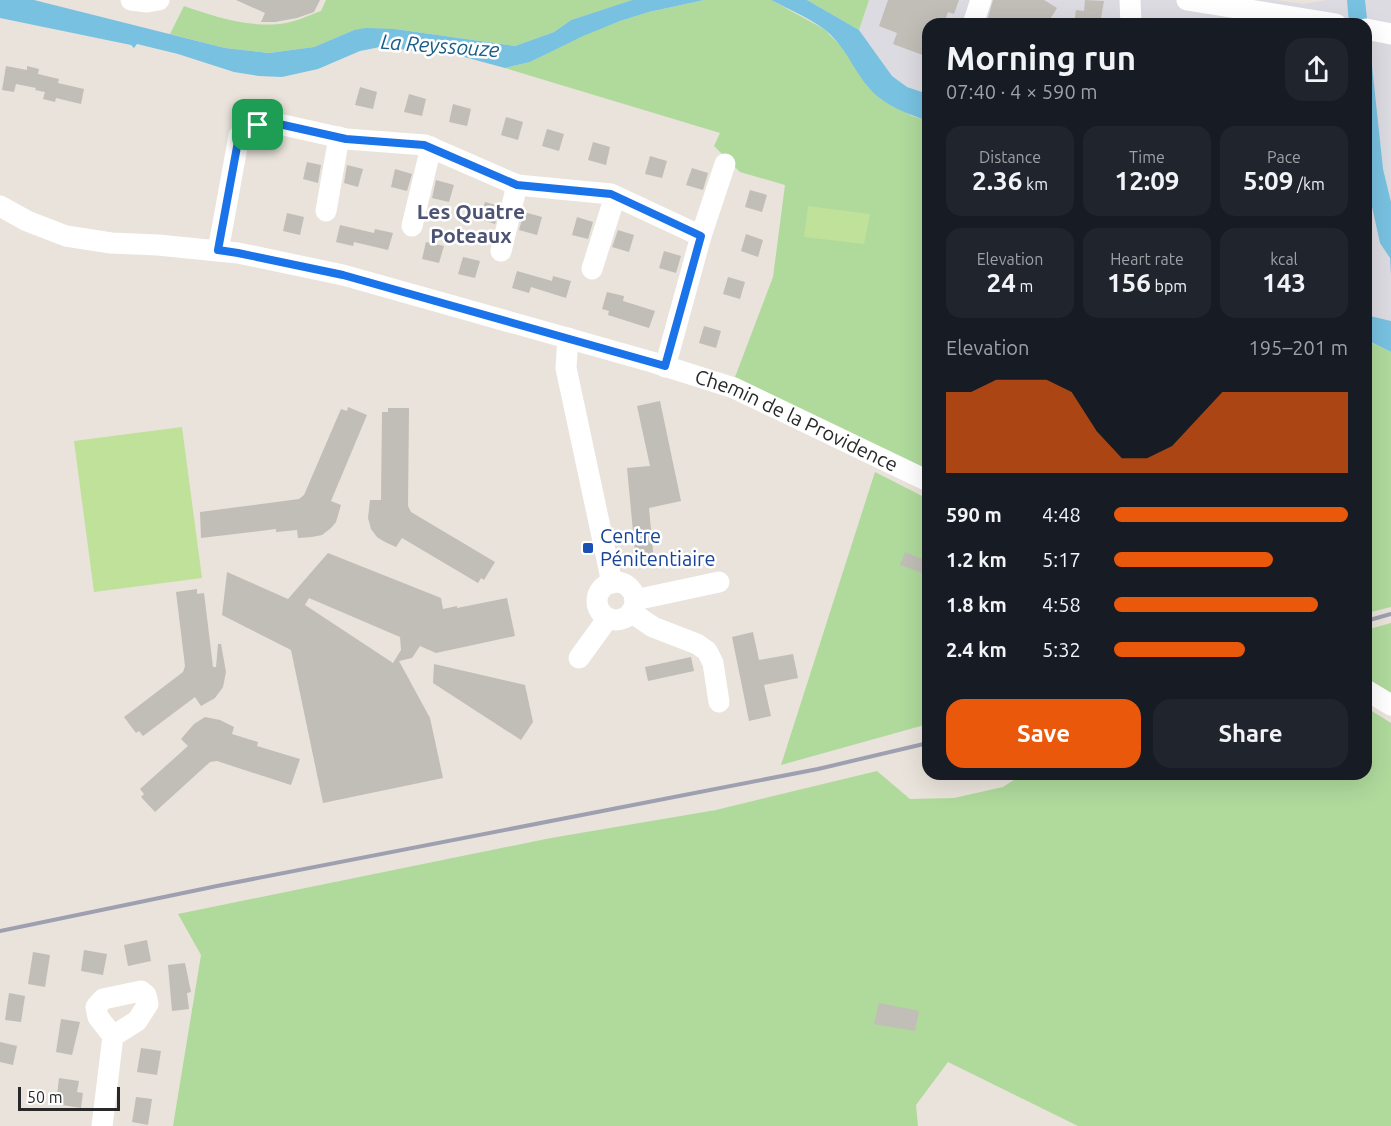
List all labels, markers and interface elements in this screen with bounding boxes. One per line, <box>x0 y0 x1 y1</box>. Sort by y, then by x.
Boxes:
water label: La Reyssouze <box>380 29 501 61</box>
button: share <box>1285 38 1348 101</box>
text: Morning run <box>946 39 1136 76</box>
text: 07:40 · 4 × 590 m <box>946 80 1098 103</box>
pin <box>232 99 283 150</box>
icon: arrive <box>241 108 274 141</box>
text: Distance <box>979 148 1041 166</box>
text: Time <box>1129 148 1165 166</box>
text: Pace <box>1267 148 1301 166</box>
text: 2.36 <box>972 166 1022 195</box>
text: 12:09 <box>1114 166 1180 195</box>
text: 5:09 <box>1243 166 1293 195</box>
text: km <box>1022 175 1048 193</box>
text: /km <box>1293 175 1325 193</box>
district label: Les Quatre Poteaux <box>417 199 525 247</box>
text: Elevation <box>977 250 1043 268</box>
text: Heart rate <box>1110 250 1184 268</box>
text: kcal <box>1270 250 1298 268</box>
text: 24 <box>987 268 1016 297</box>
text: 156 <box>1107 268 1151 297</box>
text: 143 <box>1262 268 1306 297</box>
text: m <box>1016 277 1033 295</box>
text: bpm <box>1151 277 1187 295</box>
text: Elevation <box>946 336 1029 359</box>
text: 195–201 m <box>1249 336 1348 359</box>
street label: Chemin de la Providence <box>692 364 902 476</box>
text: 590 m <box>946 503 1002 526</box>
text: 4:48 <box>1042 503 1081 526</box>
place label: Centre Pénitentiaire <box>600 524 716 570</box>
marker: Centre Pénitentiaire <box>581 541 595 555</box>
text: 1.2 km <box>946 548 1007 571</box>
text: 5:17 <box>1042 548 1081 571</box>
text: 1.8 km <box>946 593 1007 616</box>
text: 4:58 <box>1042 593 1081 616</box>
text: 2.4 km <box>946 638 1007 661</box>
text: 5:32 <box>1042 638 1081 661</box>
button: Save <box>946 699 1141 768</box>
button: Share <box>1153 699 1348 768</box>
scale bar <box>18 1084 120 1112</box>
text: 50 m <box>27 1088 63 1106</box>

